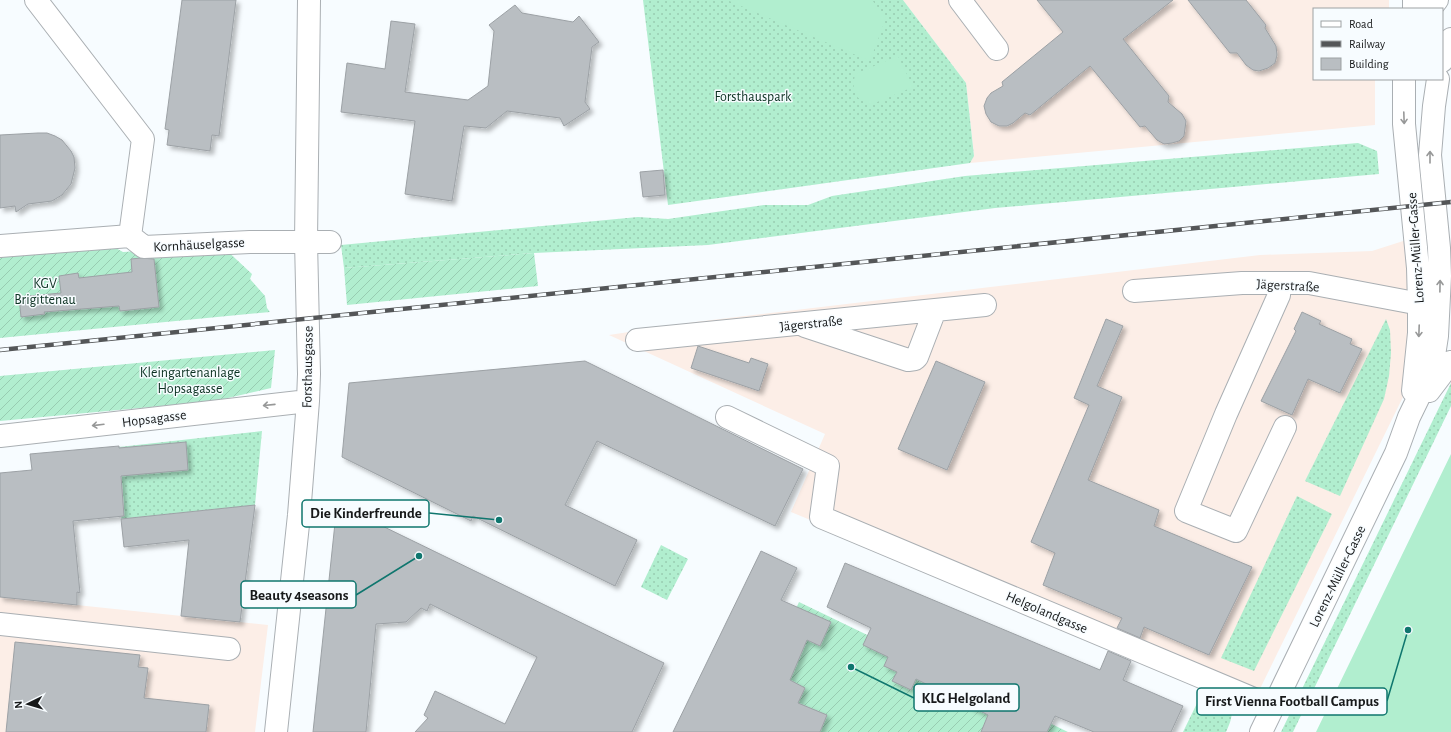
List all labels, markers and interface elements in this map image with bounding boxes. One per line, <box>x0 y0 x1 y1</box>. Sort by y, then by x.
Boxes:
legend <box>1313 8 1443 80</box>
text: Road <box>1349 18 1373 30</box>
text: Railway <box>1349 38 1385 51</box>
text: Building <box>1349 58 1389 70</box>
park label: Forsthauspark <box>715 90 792 104</box>
one-way arrow <box>1400 111 1408 124</box>
one-way arrow <box>1426 151 1434 164</box>
street label: Lorenz-Müller-Gasse <box>1405 192 1427 304</box>
street label: Kornhäuselgasse <box>153 236 245 254</box>
park label: KGV Brigittenau <box>14 277 76 307</box>
street label: Jägerstraße <box>1256 277 1320 295</box>
one-way arrow <box>1436 280 1444 293</box>
street label: Jägerstraße <box>779 314 843 334</box>
one-way arrow <box>1415 324 1423 337</box>
street label: Forsthausgasse <box>300 326 316 408</box>
park label: Kleingartenanlage Hopsagasse <box>140 366 240 396</box>
one-way arrow <box>263 401 276 409</box>
street label: Hopsagasse <box>121 408 187 430</box>
one-way arrow <box>92 421 105 429</box>
callout: Die Kinderfreunde <box>302 500 429 527</box>
text: Die Kinderfreunde <box>310 506 422 521</box>
street label: Lorenz-Müller-Gasse <box>1307 523 1369 630</box>
callout: Beauty 4seasons <box>241 581 356 608</box>
text: Beauty 4seasons <box>249 588 349 603</box>
street label: Helgolandgasse <box>1004 589 1089 636</box>
north arrow <box>8 684 48 724</box>
callout: KLG Helgoland <box>914 684 1019 711</box>
callout: First Vienna Football Campus <box>1197 688 1387 715</box>
text: KLG Helgoland <box>922 691 1011 706</box>
text: First Vienna Football Campus <box>1205 694 1379 709</box>
text: N <box>13 701 24 709</box>

